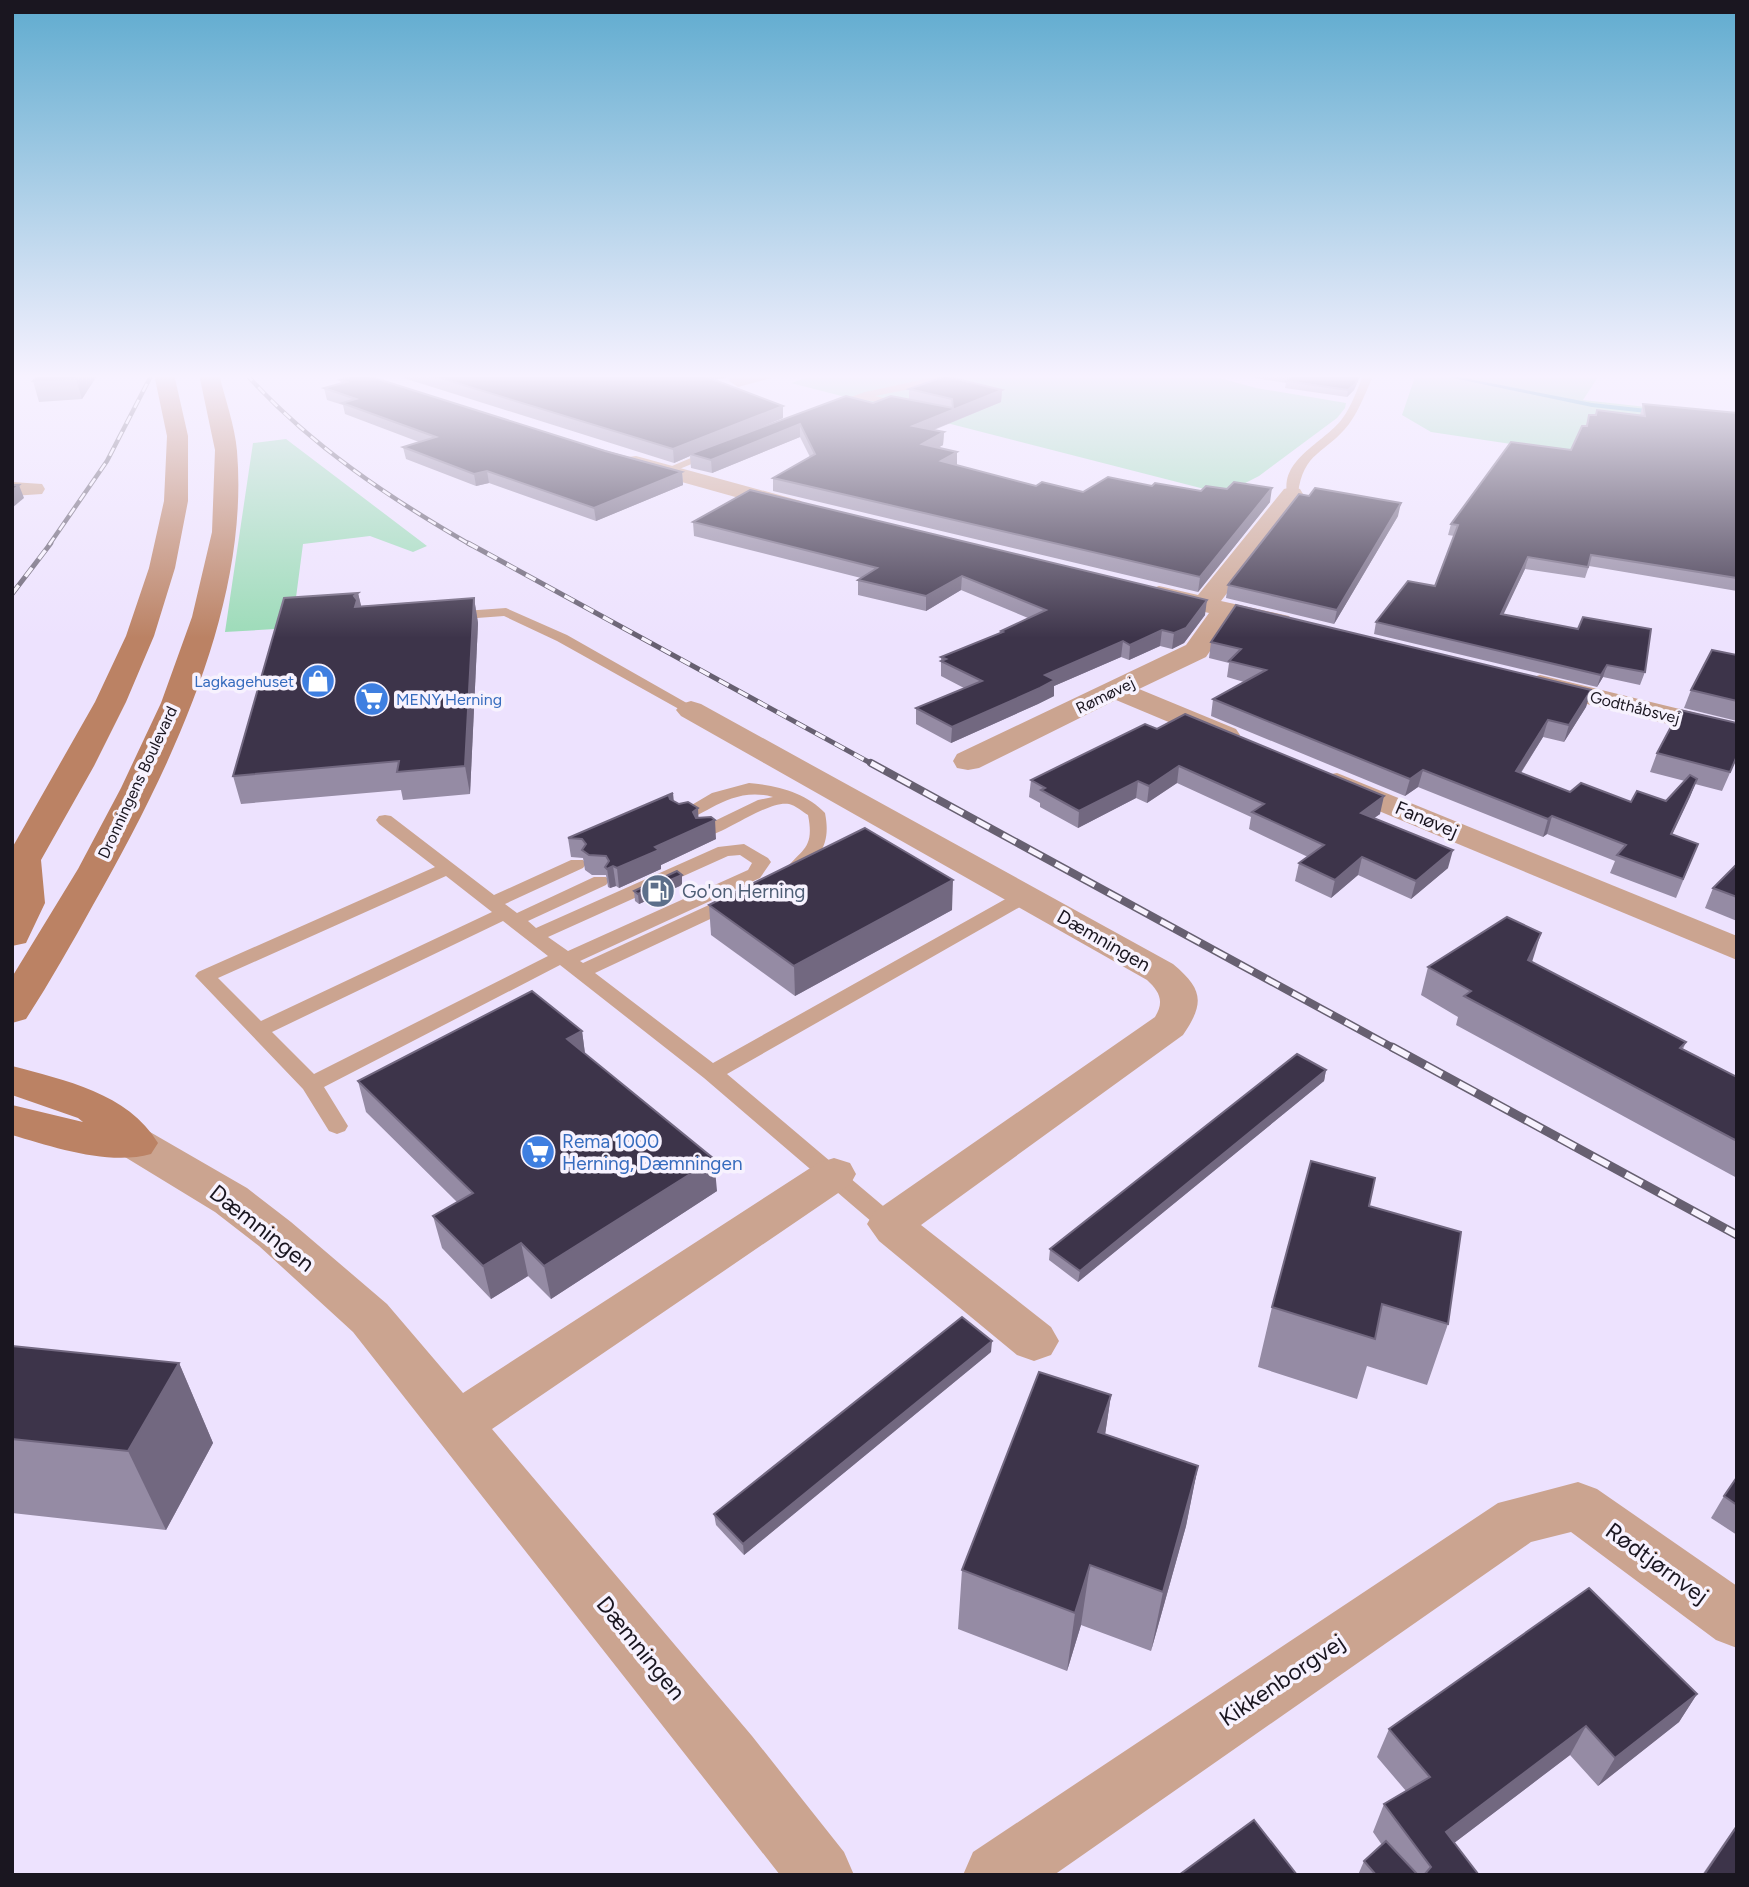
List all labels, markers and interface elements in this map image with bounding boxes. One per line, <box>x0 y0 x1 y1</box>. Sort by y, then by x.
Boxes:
shop icon: Lagkagehuset <box>299 662 337 700</box>
place label: Lagkagehuset <box>194 672 294 691</box>
street label: Rømøvej <box>1073 673 1138 718</box>
supermarket icon: MENY Herning <box>353 680 391 718</box>
street label: Godthåbsvej <box>1588 687 1682 728</box>
place label: MENY Herning <box>396 690 502 709</box>
street label: Dronningens Boulevard <box>94 703 181 861</box>
street label: Fanøvej <box>1392 796 1462 843</box>
fuel station icon: Go'on Herning <box>639 872 677 910</box>
place label: Go'on Herning <box>682 880 805 903</box>
street label: Dæmningen <box>1053 905 1154 976</box>
place label: Rema 1000 Herning, Dæmningen <box>562 1130 742 1175</box>
supermarket icon: Rema 1000 Herning, Dæmningen <box>519 1133 557 1171</box>
street label: Dæmningen <box>204 1178 320 1278</box>
street label: Rødtjørnvej <box>1600 1516 1714 1610</box>
street label: Dæmningen <box>591 1590 691 1706</box>
street label: Kikkenborgvej <box>1214 1628 1350 1732</box>

